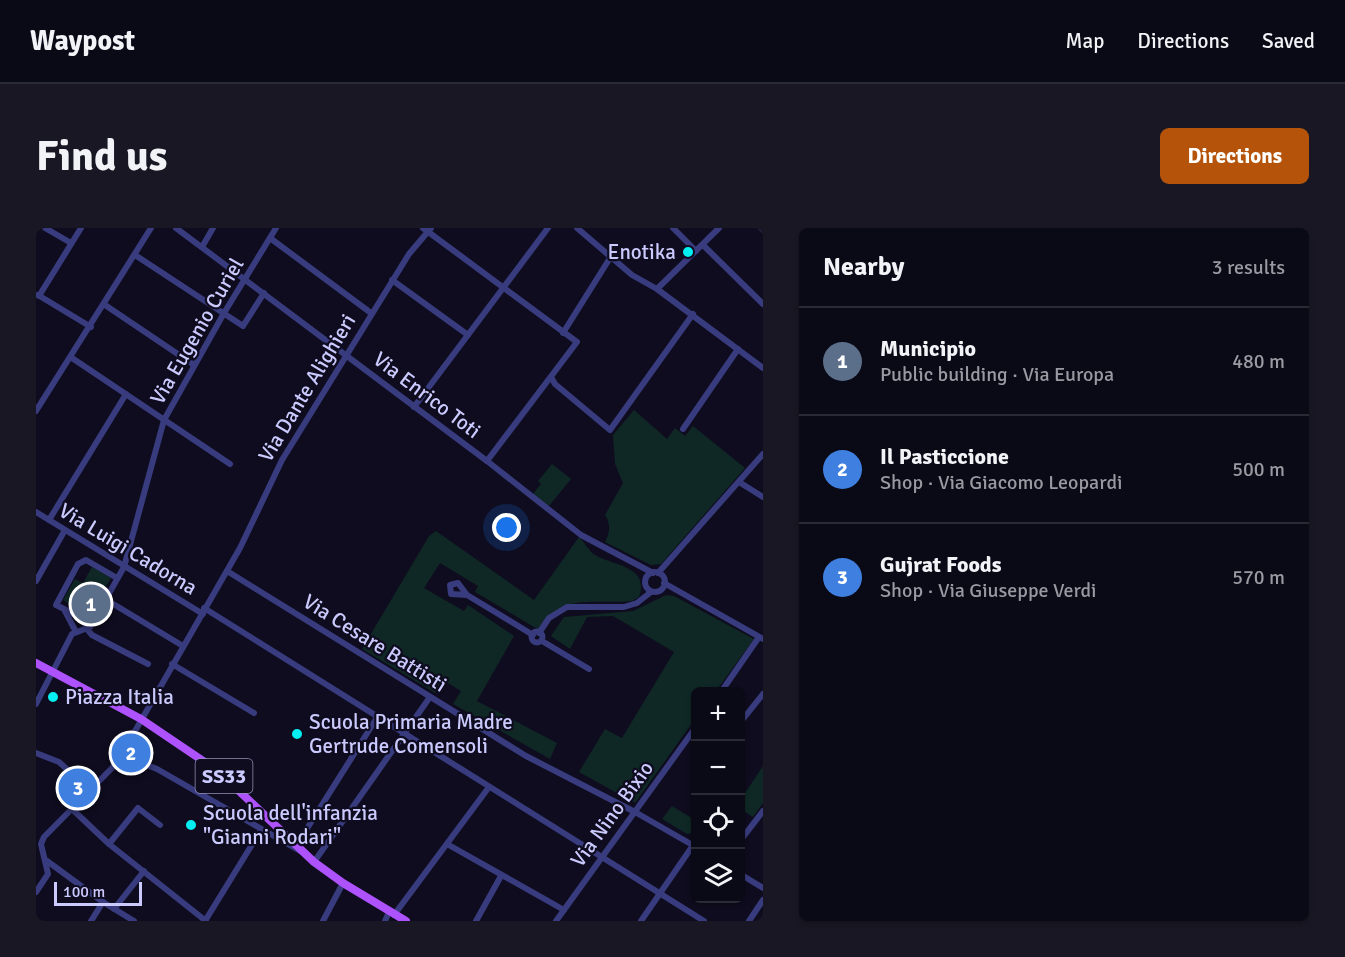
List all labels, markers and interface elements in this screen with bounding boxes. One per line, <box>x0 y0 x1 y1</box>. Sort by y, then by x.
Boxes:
text: Waypost <box>30 24 135 58</box>
text: Map <box>1066 28 1104 54</box>
text: Directions <box>1137 28 1229 54</box>
text: Saved <box>1262 28 1315 54</box>
button: Directions <box>1160 128 1309 184</box>
text: Find us <box>36 131 167 182</box>
place label: Enotika <box>608 239 676 265</box>
marker: Enotika <box>681 245 695 259</box>
text: Nearby <box>823 251 904 283</box>
street label: Via Eugenio Curiel <box>145 253 249 409</box>
text: 3 results <box>1212 255 1285 280</box>
street label: Via Dante Alighieri <box>253 309 361 467</box>
text: Municipio <box>880 335 976 362</box>
street label: Via Enrico Toti <box>368 346 486 444</box>
text: 1 <box>837 349 848 374</box>
text: 480 m <box>1232 349 1285 374</box>
text: Public building · Via Europa <box>880 362 1114 387</box>
text: Il Pasticcione <box>880 443 1009 470</box>
text: 2 <box>837 457 848 482</box>
text: 500 m <box>1232 457 1285 482</box>
text: Shop · Via Giacomo Leopardi <box>880 470 1122 495</box>
street label: Via Luigi Cadorna <box>54 497 202 601</box>
your location <box>492 513 521 542</box>
text: Gujrat Foods <box>880 551 1001 578</box>
text: 3 <box>837 565 848 590</box>
text: 570 m <box>1232 565 1285 590</box>
text: Shop · Via Giuseppe Verdi <box>880 578 1097 603</box>
pin: 1 <box>72 582 110 626</box>
street label: Via Cesare Battisti <box>298 588 452 698</box>
place label: Piazza Italia <box>65 684 174 710</box>
map controls <box>691 687 745 903</box>
button: + <box>691 687 745 741</box>
marker: Piazza Italia <box>46 690 60 704</box>
place label: Scuola Primaria Madre Gertrude Comensoli <box>309 709 513 759</box>
marker: Scuola Primaria Madre Gertrude Comensoli <box>290 727 304 741</box>
pin: 2 <box>112 730 151 776</box>
button: − <box>691 741 745 795</box>
street label: Via Nino Bixio <box>565 756 659 872</box>
road number: SS33 <box>196 759 252 793</box>
pin: 3 <box>58 766 98 810</box>
button: locate <box>691 795 745 849</box>
place label: Scuola dell'infanzia "Gianni Rodari" <box>203 800 378 850</box>
marker: Scuola dell'infanzia "Gianni Rodari" <box>184 818 198 832</box>
button: layers <box>691 849 745 903</box>
scale bar <box>54 879 142 906</box>
text: 100 m <box>63 882 105 902</box>

